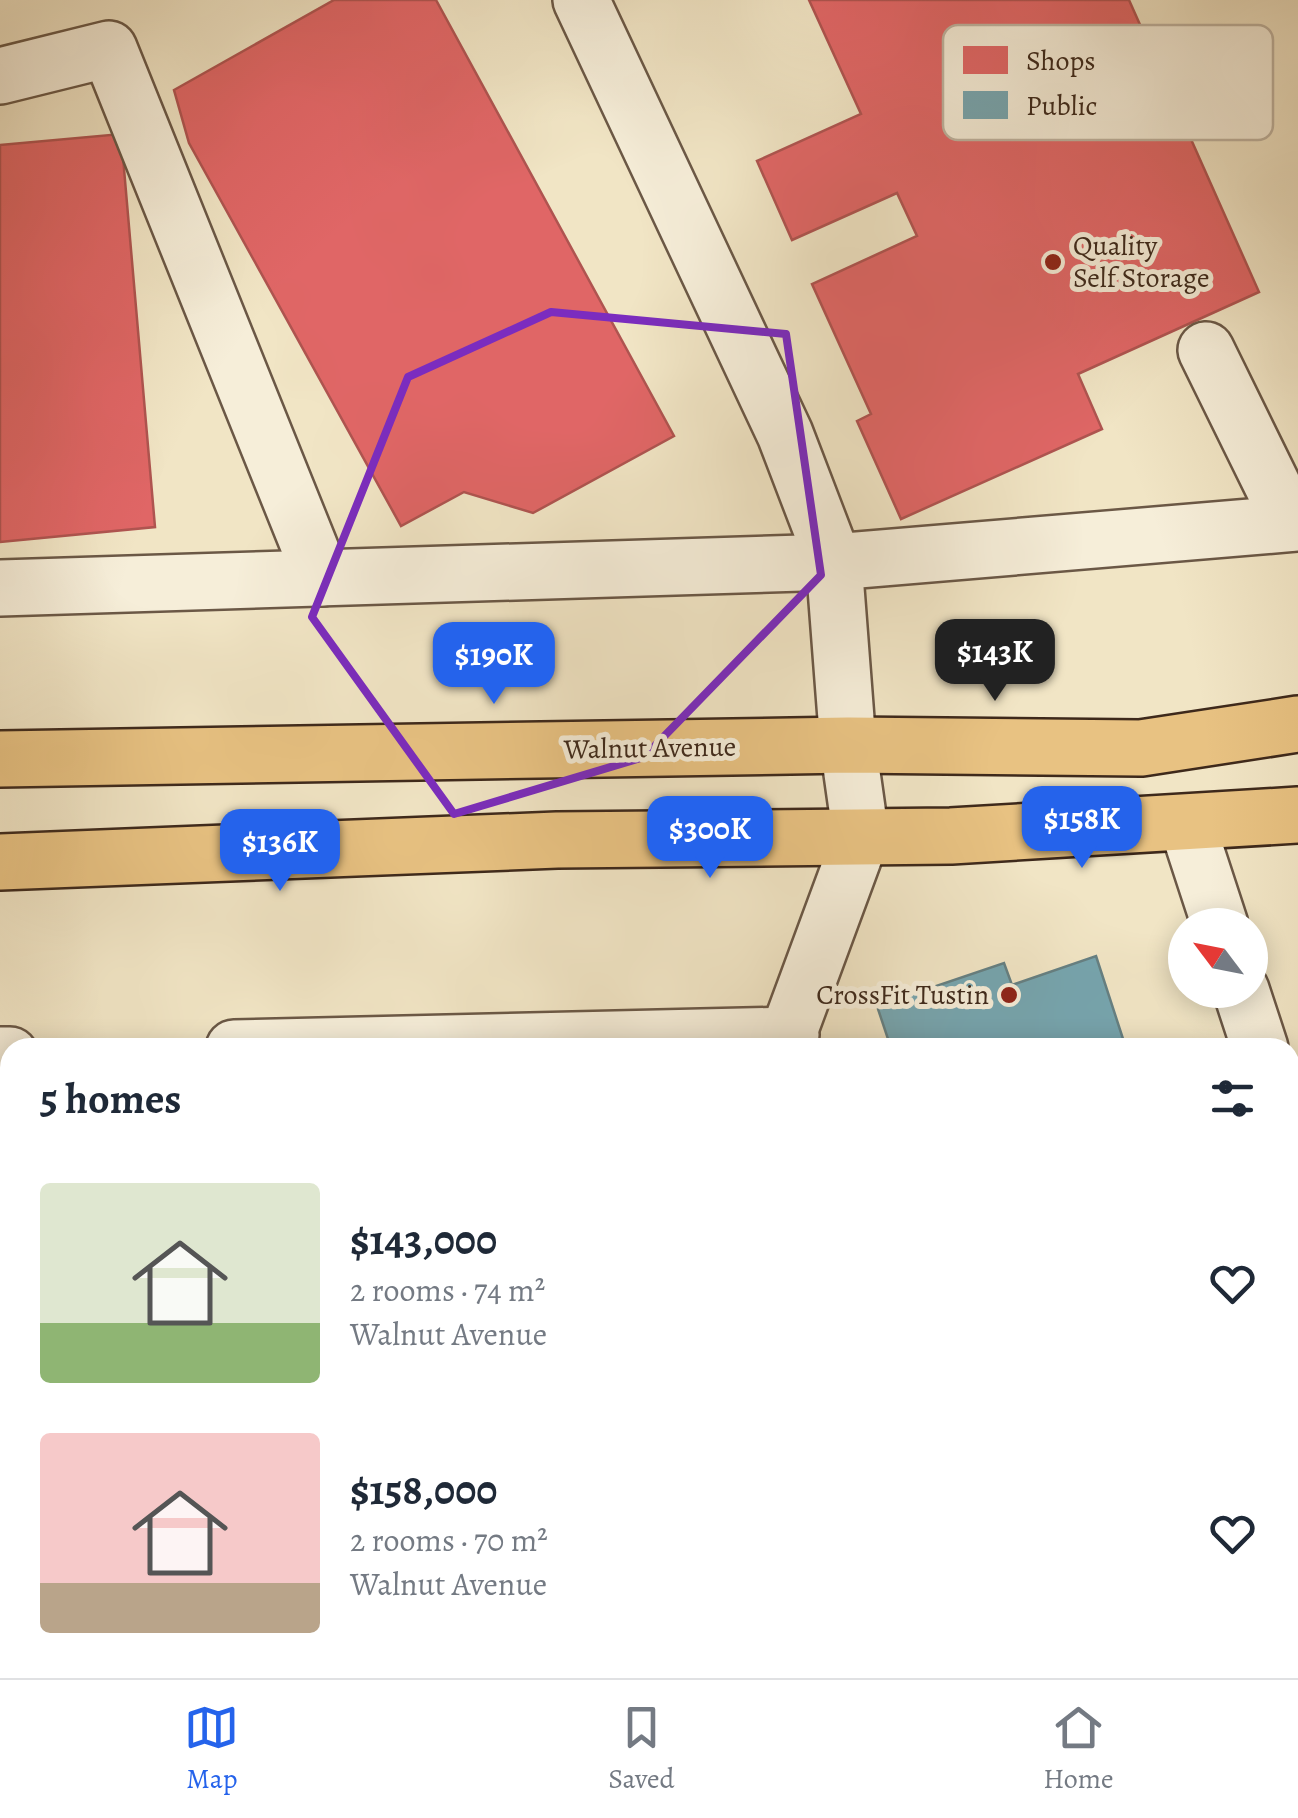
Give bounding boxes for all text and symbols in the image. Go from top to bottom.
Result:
legend [943,25,1273,140]
text: Shops [1026,42,1096,80]
text: Public [1026,87,1097,125]
place label: Quality Self Storage [1073,227,1210,297]
marker: Quality Self Storage [1042,251,1064,273]
pin: $143K [925,619,1065,704]
pin: $190K [424,622,564,707]
text: $143K [957,629,1033,673]
text: $190K [455,632,533,676]
street label: Walnut Avenue [562,727,737,769]
pin: $158K [1012,786,1152,871]
pin: $300K [640,796,780,881]
text: $158K [1044,796,1120,840]
text: $300K [669,806,751,850]
pin: $136K [210,809,350,894]
text: $136K [242,819,318,863]
north arrow [1168,908,1268,1008]
map controls [1168,908,1268,1008]
place label: CrossFit Tustin [816,976,989,1014]
marker: CrossFit Tustin [998,984,1020,1006]
text: 5 homes [40,1070,181,1127]
icon: filters [1205,1071,1260,1126]
text: $143,000 [350,1211,497,1268]
icon: home [120,1223,240,1343]
icon: heart [1205,1256,1260,1311]
text: 2 rooms · 74 m² [350,1268,545,1312]
text: Walnut Avenue [350,1312,547,1356]
text: $158,000 [350,1461,497,1518]
icon: home [120,1473,240,1593]
icon: heart [1205,1506,1260,1561]
text: 2 rooms · 70 m² [350,1518,548,1562]
text: Walnut Avenue [350,1562,547,1606]
tab: Map [184,1700,239,1798]
tab: Saved [608,1700,675,1798]
tab: Home [1043,1700,1114,1798]

